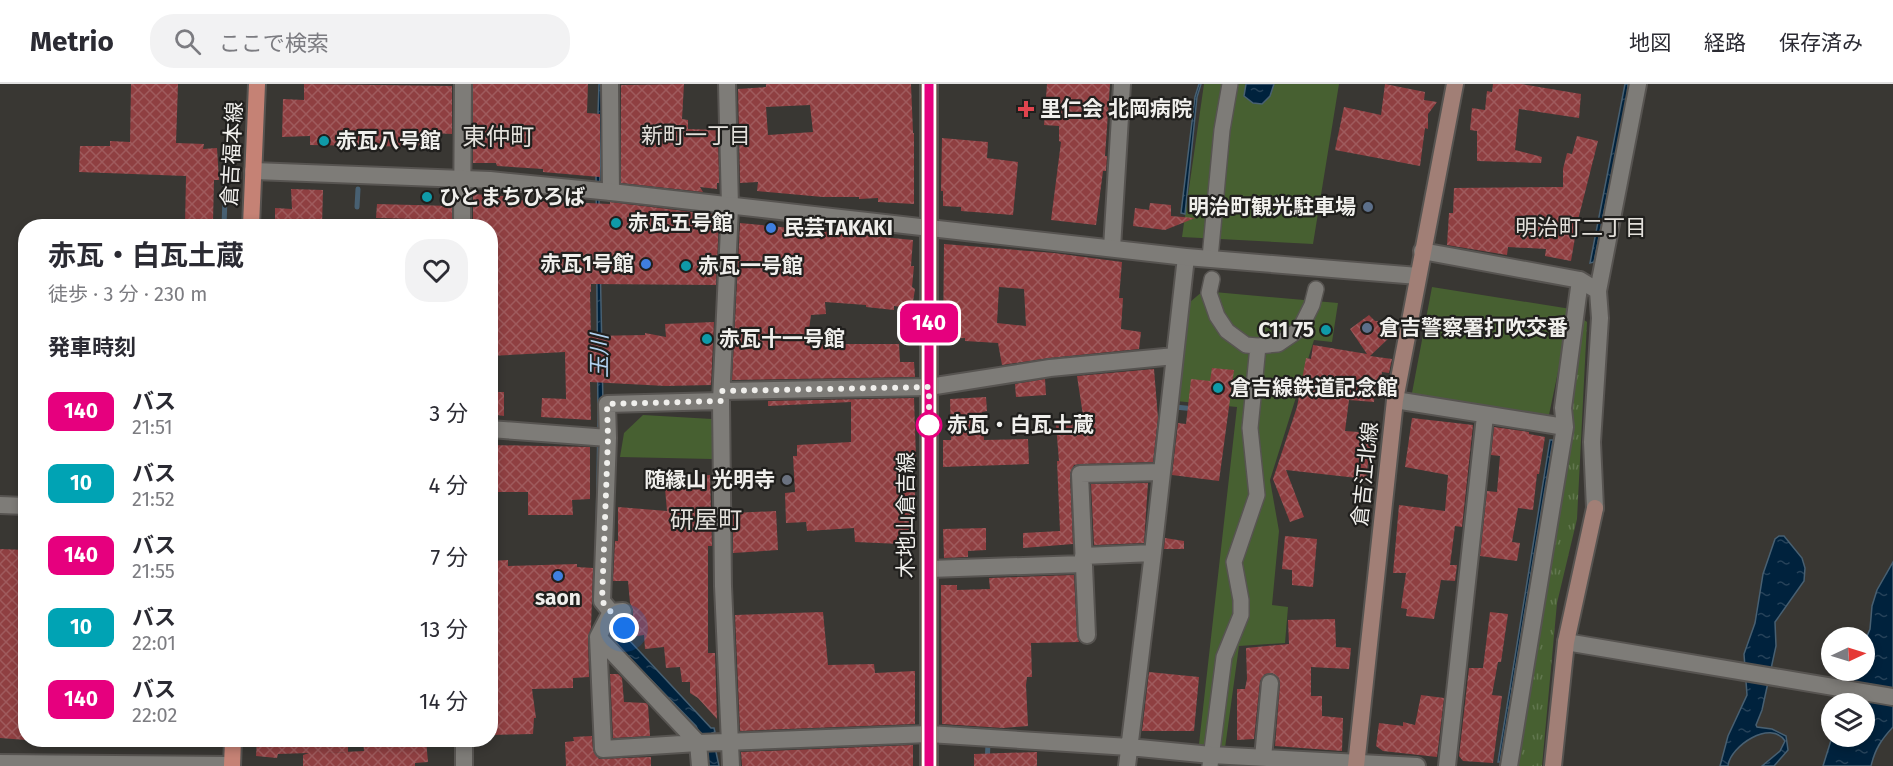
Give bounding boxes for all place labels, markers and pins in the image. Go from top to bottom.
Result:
place label: 里仁会 北岡病院 [1040,96,1192,122]
marker: 里仁会 北岡病院 [1017,100,1035,118]
place label: 赤瓦八号館 [336,128,441,154]
marker: 赤瓦八号館 [317,134,331,148]
place label: ひとまちひろば [439,184,585,210]
marker: ひとまちひろば [420,190,434,204]
place label: 明治町観光駐車場 [1188,194,1356,220]
marker: 明治町観光駐車場 [1361,200,1375,214]
place label: 赤瓦五号館 [628,210,733,236]
place label: 民芸TAKAKI [783,215,893,241]
marker: 赤瓦五号館 [609,216,623,230]
marker: 民芸TAKAKI [764,221,778,235]
place label: 赤瓦1号館 [540,251,634,277]
place label: 赤瓦一号館 [698,253,803,279]
marker: 赤瓦1号館 [639,257,653,271]
marker: 赤瓦一号館 [679,259,693,273]
place label: 倉吉警察署打吹交番 [1379,315,1568,341]
place label: C11 75 [1258,317,1314,343]
marker: 倉吉警察署打吹交番 [1360,321,1374,335]
marker: C11 75 [1319,323,1333,337]
place label: 赤瓦十一号館 [719,326,845,352]
marker: 赤瓦十一号館 [700,332,714,346]
place label: 倉吉線鉄道記念館 [1230,375,1398,401]
marker: 倉吉線鉄道記念館 [1211,381,1225,395]
marker: 赤瓦・白瓦土蔵 [916,412,942,438]
place label: 赤瓦・白瓦土蔵 [947,412,1094,438]
place label: 随縁山 光明寺 [644,467,775,493]
marker: 随縁山 光明寺 [780,473,794,487]
marker: saon [551,569,565,583]
place label: saon [535,585,581,611]

